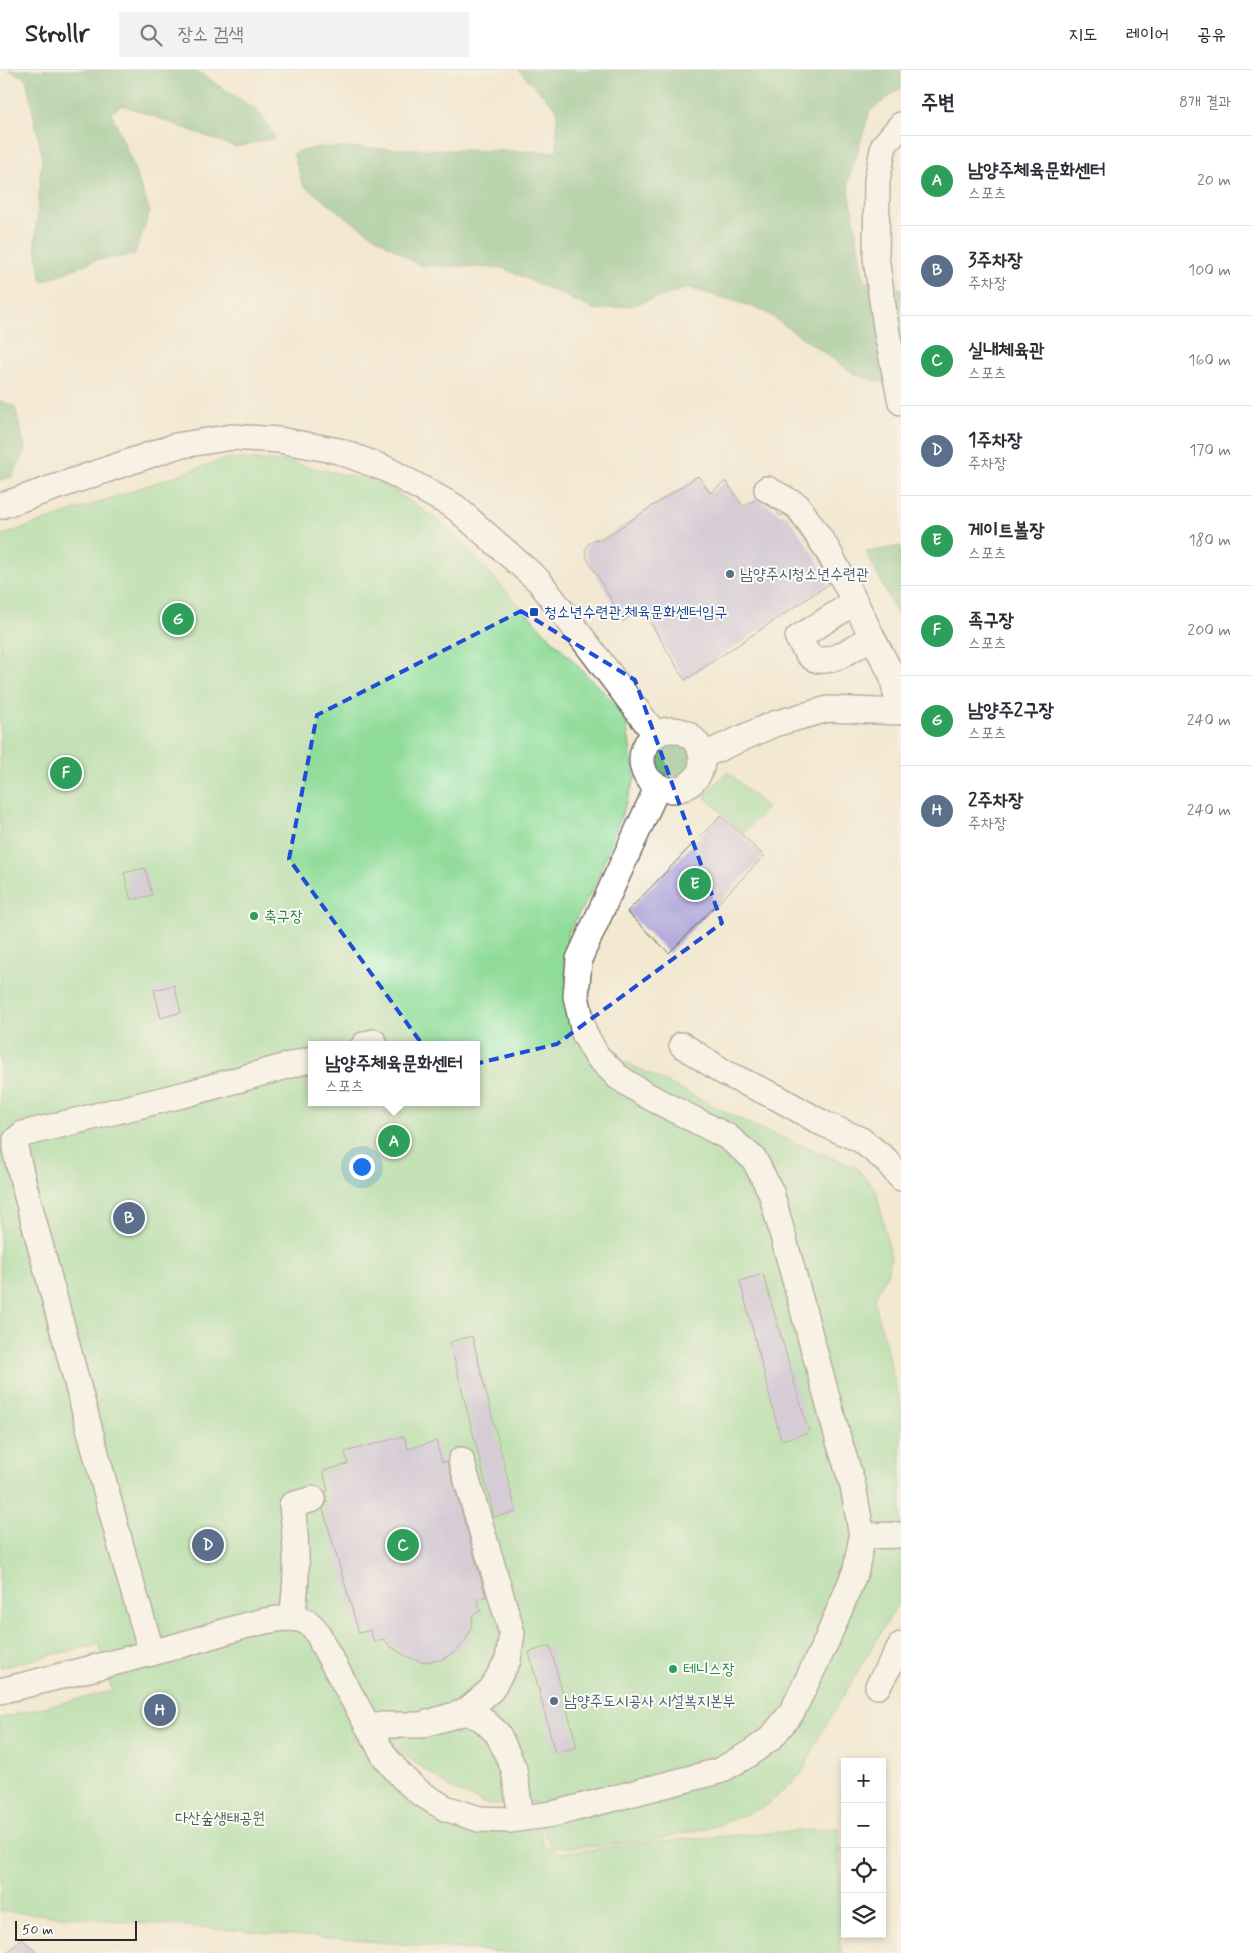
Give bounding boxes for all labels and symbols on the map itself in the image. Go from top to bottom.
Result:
place label: 남양주시청소년수련관 [740,564,869,585]
marker: 남양주시청소년수련관 [724,568,736,580]
pin: G [162,600,194,638]
place label: 청소년수련관.체육문화센터입구 [544,602,728,623]
marker: 청소년수련관.체육문화센터입구 [528,606,540,618]
pin: F [50,754,82,792]
pin: E [679,865,711,903]
place label: 축구장 [264,906,303,927]
marker: 축구장 [248,910,260,922]
pin: A [378,1122,410,1160]
your location [349,1154,375,1180]
pin: B [113,1199,145,1237]
pin: D [192,1526,224,1564]
pin: C [387,1526,419,1564]
place label: 테니스장 [683,1659,735,1680]
marker: 테니스장 [667,1663,679,1675]
pin: H [144,1691,176,1729]
place label: 남양주도시공사 시설복지본부 [564,1691,736,1712]
marker: 남양주도시공사 시설복지본부 [548,1695,560,1707]
park label: 다산숲생태공원 [175,1808,265,1829]
scale bar [15,1918,138,1941]

